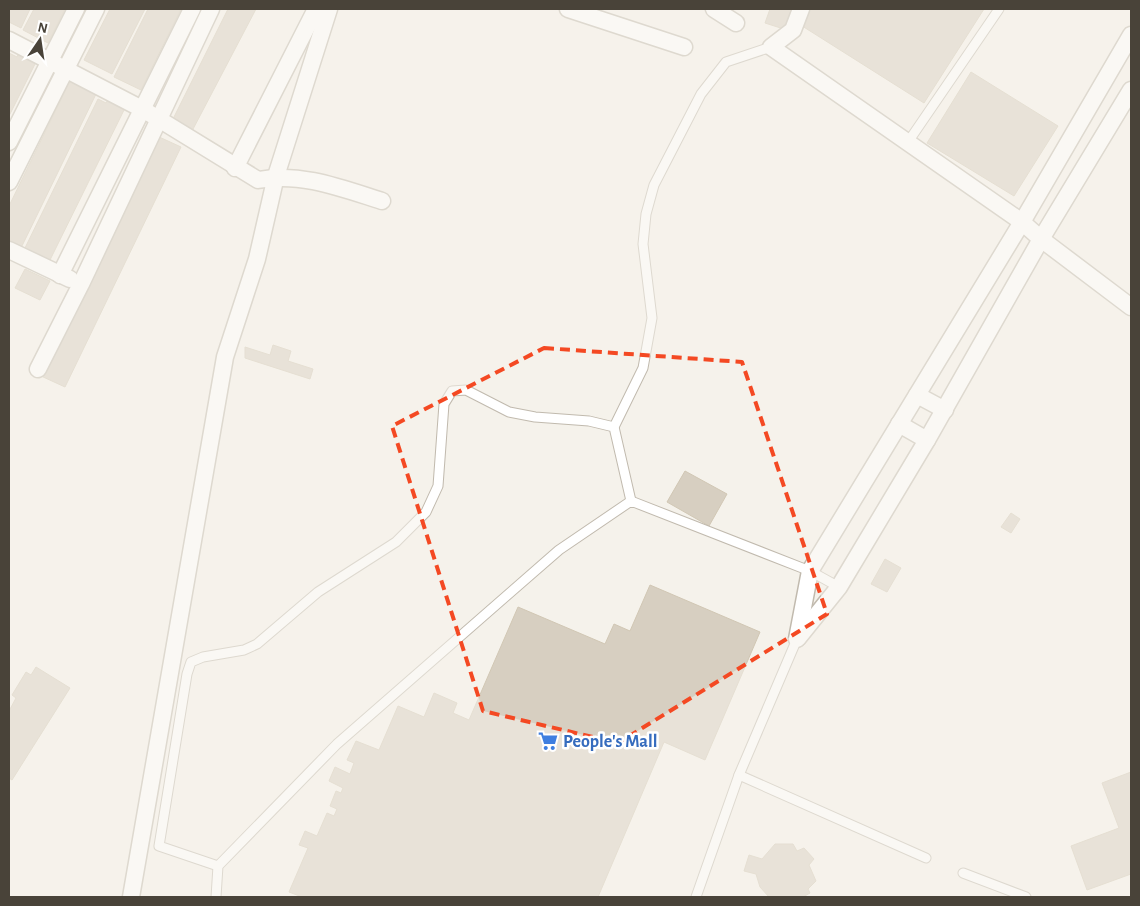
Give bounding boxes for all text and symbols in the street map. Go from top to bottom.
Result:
north arrow [15,15,65,65]
text: N [36,20,49,36]
supermarket icon: People's Mall [537,730,559,752]
place label: People's Mall [563,733,657,751]

